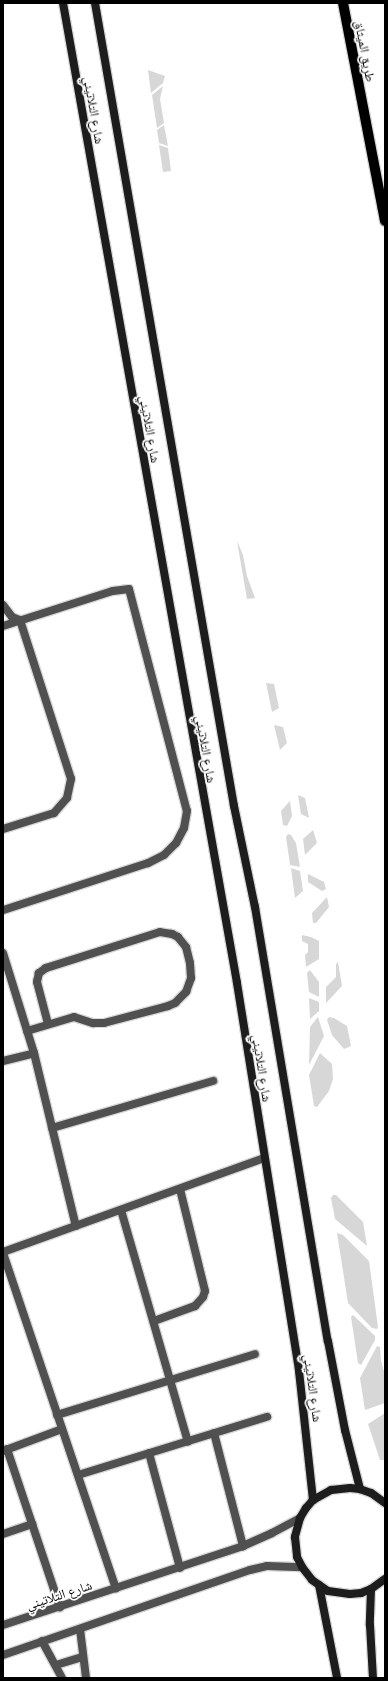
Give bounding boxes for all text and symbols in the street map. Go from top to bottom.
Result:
street label: طريق الميثاق [351,19,379,83]
street label: شارع التلاتيني [80,75,108,145]
street label: شارع التلاتيني [136,394,164,464]
street label: شارع التلاتيني [192,714,220,784]
street label: شارع التلاتيني [249,1033,275,1103]
street label: شارع التلاتيني [301,1353,325,1423]
street label: شارع التلاتيني [24,1577,94,1613]

